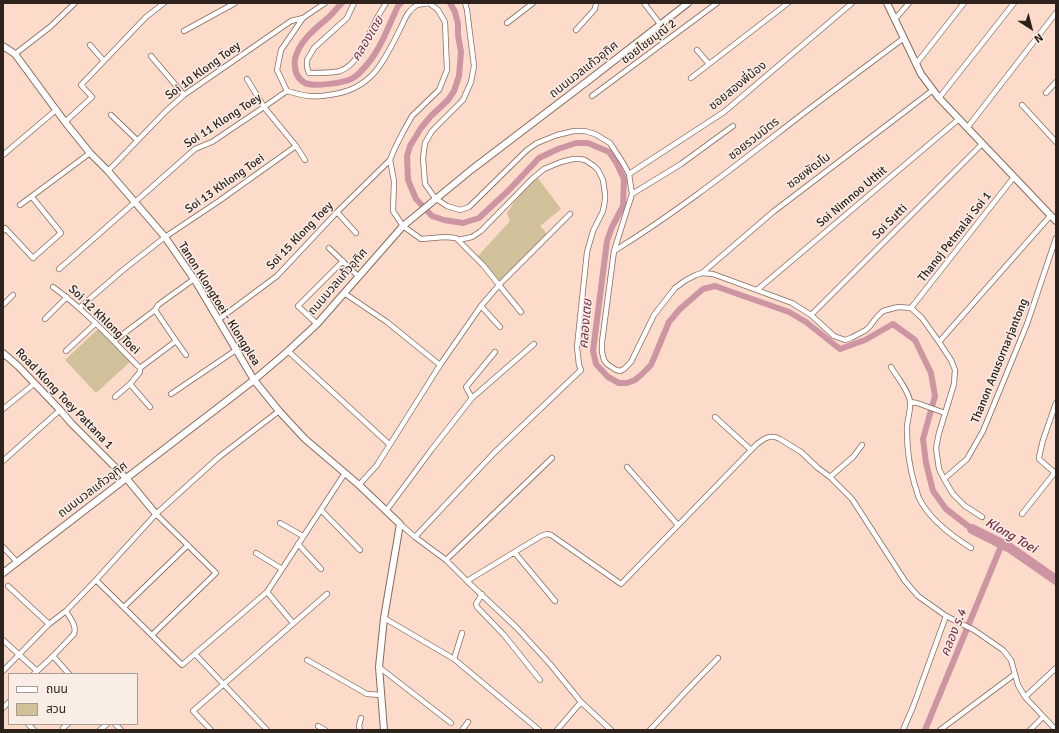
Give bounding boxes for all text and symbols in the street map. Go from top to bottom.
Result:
north arrow [1011,8,1051,48]
water label: คลองเตย [349,14,387,64]
street label: ซอยไชยมุณี 2 [619,17,679,67]
text: N [1031,31,1045,46]
street label: Soi 10 Klong Toey [163,39,243,103]
street label: ถนนนวลแก้วอุทิศ [547,39,621,101]
street label: ซอยสองพี่น้อง [706,58,770,114]
street label: Soi 11 Klong Toey [182,91,264,151]
street label: ซอยรวมมิตร [726,115,782,163]
street label: ซอยพัฒโน [784,150,834,192]
street label: Soi 13 Khlong Toei [183,151,267,217]
street label: Soi Nimnoo Uthit [814,163,890,231]
street label: Thanoj Petmalai Soi 1 [915,189,995,285]
street label: Soi 15 Klong Toey [264,199,336,273]
street label: Soi Sutti [869,201,911,243]
street label: Tanon Klongtoei - Klongplea [175,239,263,369]
street label: ถนนนวลแก้วอุทิศ [305,246,371,318]
street label: Soi 12 Khlong Toei [65,282,143,358]
street label: Thanon Anusornarjantong [968,297,1032,425]
water label: คลองเตย [576,299,596,349]
street label: Road Klong Toey Pattana 1 [12,346,116,452]
street label: ถนนนวลแก้วอุทิศ [55,459,131,521]
water label: Klong Toei [982,515,1040,557]
water label: คลอง ร.4 [937,607,971,659]
legend [8,673,138,725]
text: ถนน [46,682,68,697]
text: สวน [46,702,66,717]

